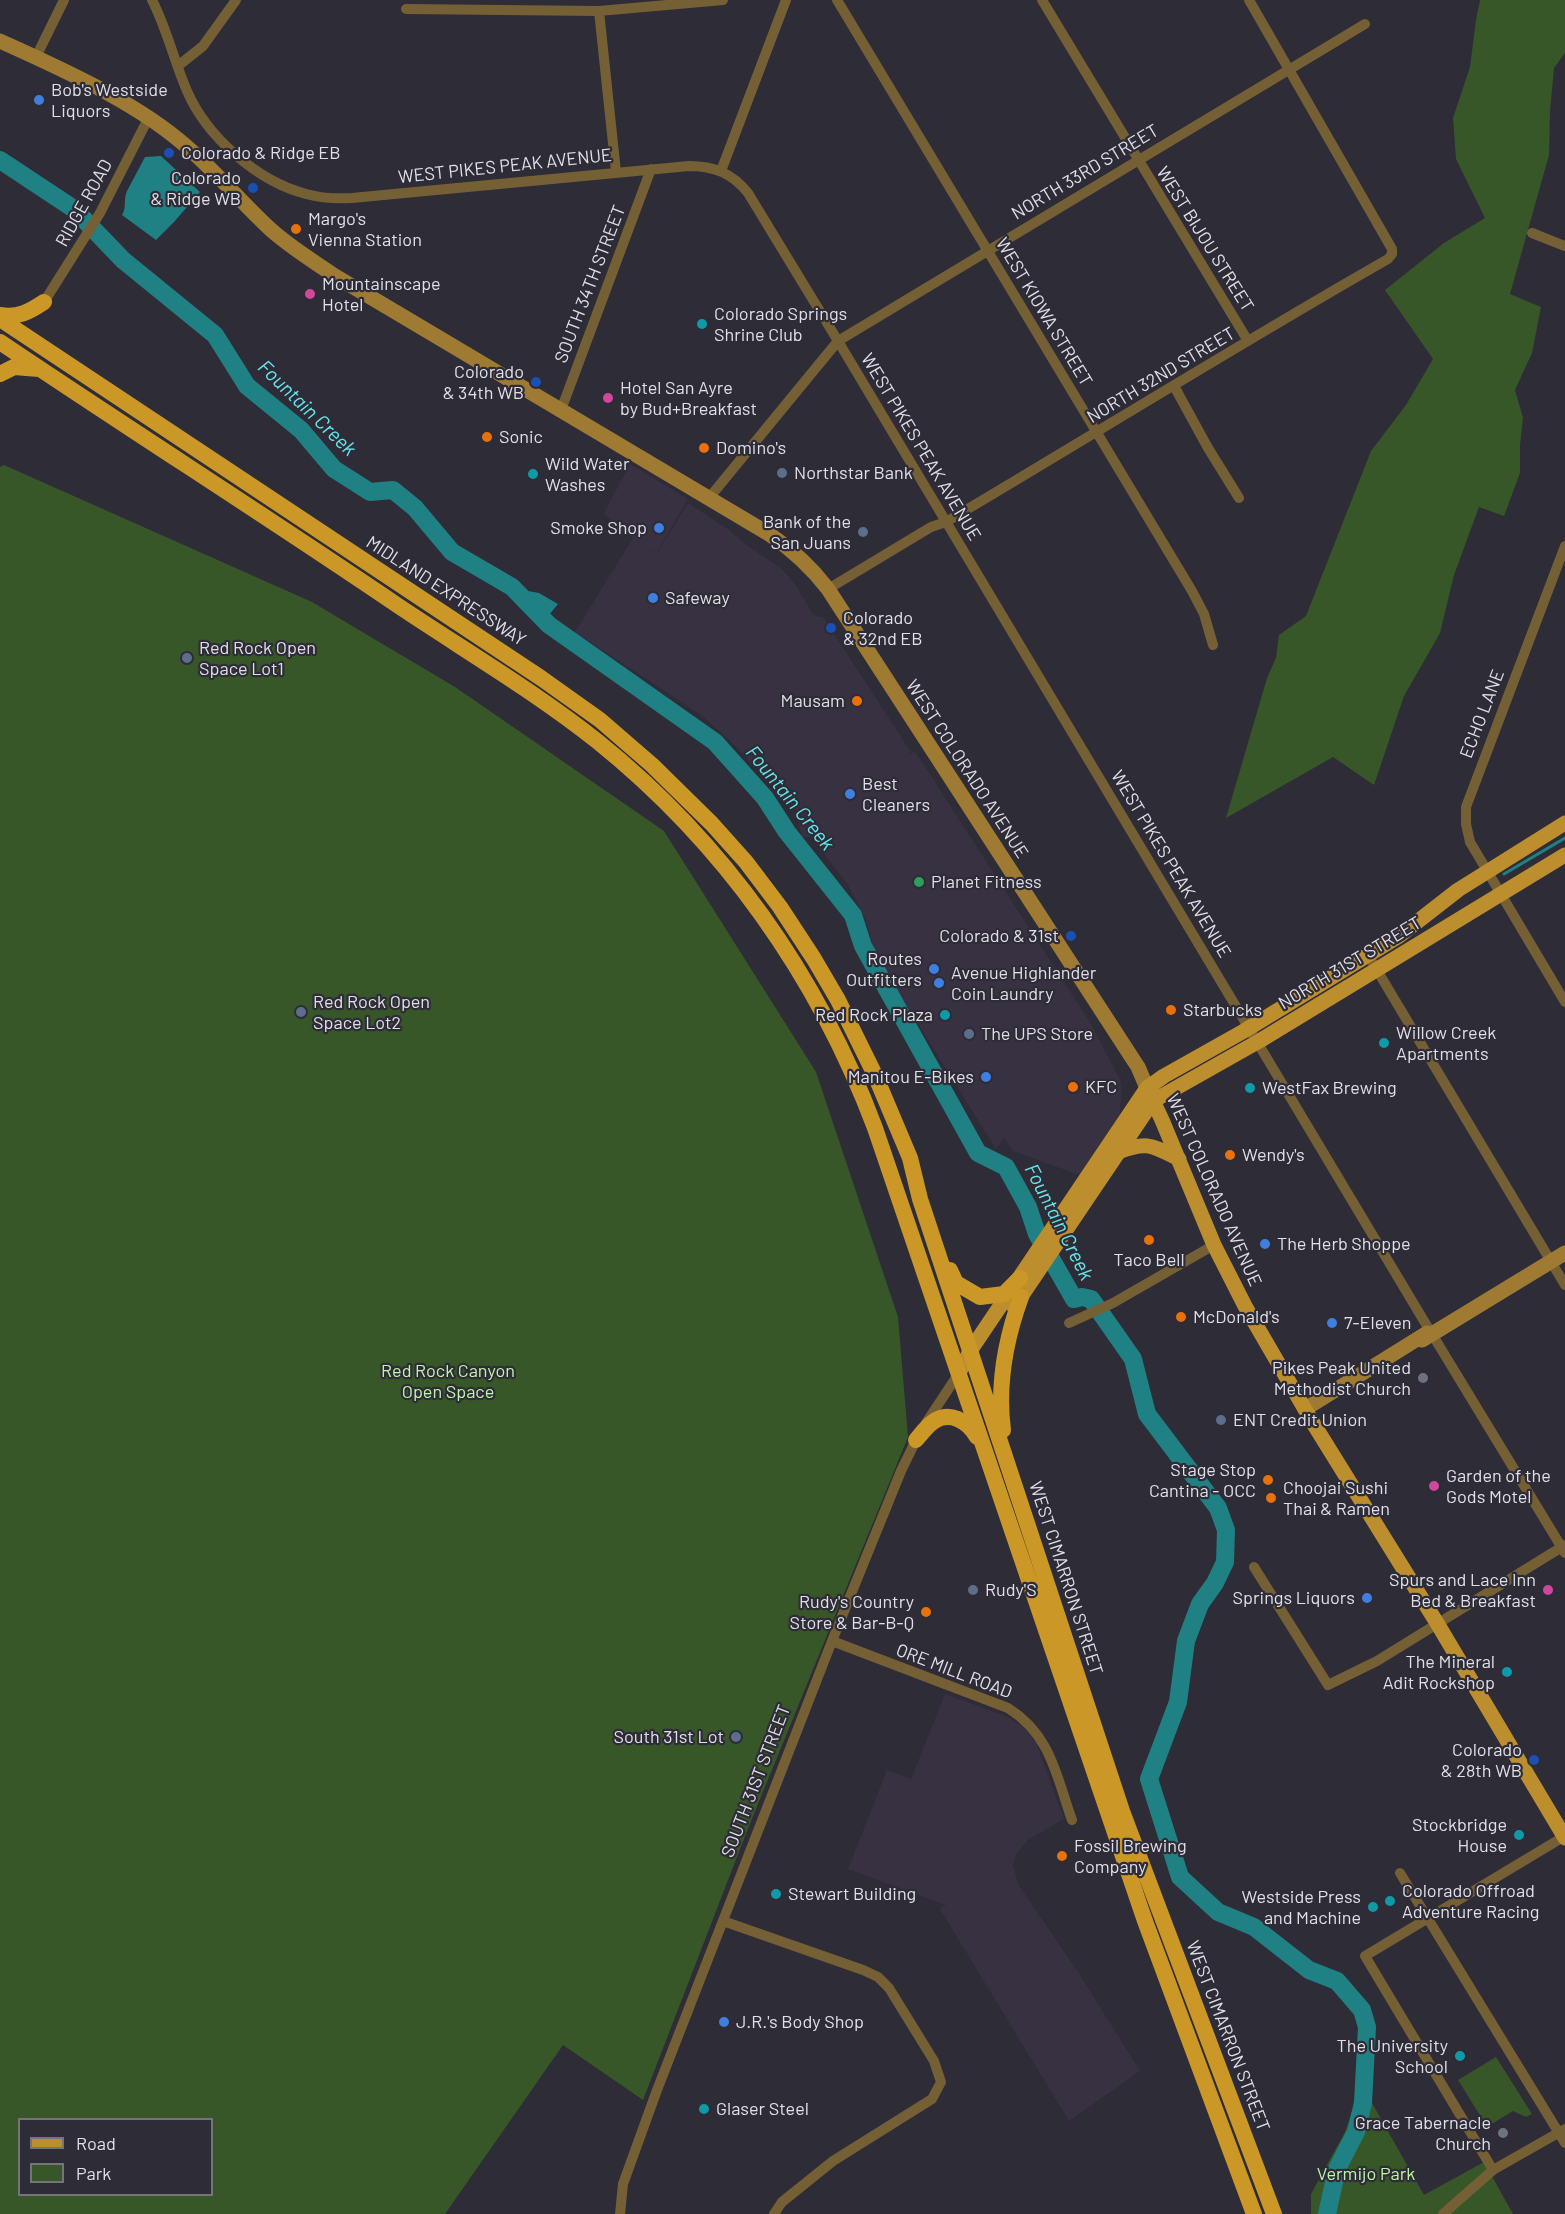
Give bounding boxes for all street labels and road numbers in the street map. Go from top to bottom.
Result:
street label: NORTH 33RD STREET [1008,120,1162,224]
street label: WEST PIKES PEAK AVENUE [397,144,613,188]
street label: RIDGE ROAD [51,156,117,250]
street label: WEST BIJOU STREET [1152,163,1258,315]
street label: SOUTH 34TH STREET [550,202,630,366]
street label: WEST KIOWA STREET [991,234,1097,390]
street label: NORTH 32ND STREET [1083,322,1239,428]
street label: WEST PIKES PEAK AVENUE [856,349,986,545]
street label: MIDLAND EXPRESSWAY [362,531,530,651]
street label: ECHO LANE [1455,667,1509,761]
street label: WEST COLORADO AVENUE [901,676,1033,862]
street label: WEST PIKES PEAK AVENUE [1106,766,1236,962]
street label: NORTH 31ST STREET [1275,912,1425,1014]
street label: WEST COLORADO AVENUE [1162,1090,1266,1290]
street label: WEST CIMARRON STREET [1024,1479,1108,1677]
street label: ORE MILL ROAD [893,1639,1015,1703]
street label: SOUTH 31ST STREET [717,1702,795,1860]
street label: WEST CIMARRON STREET [1182,1938,1274,2134]

